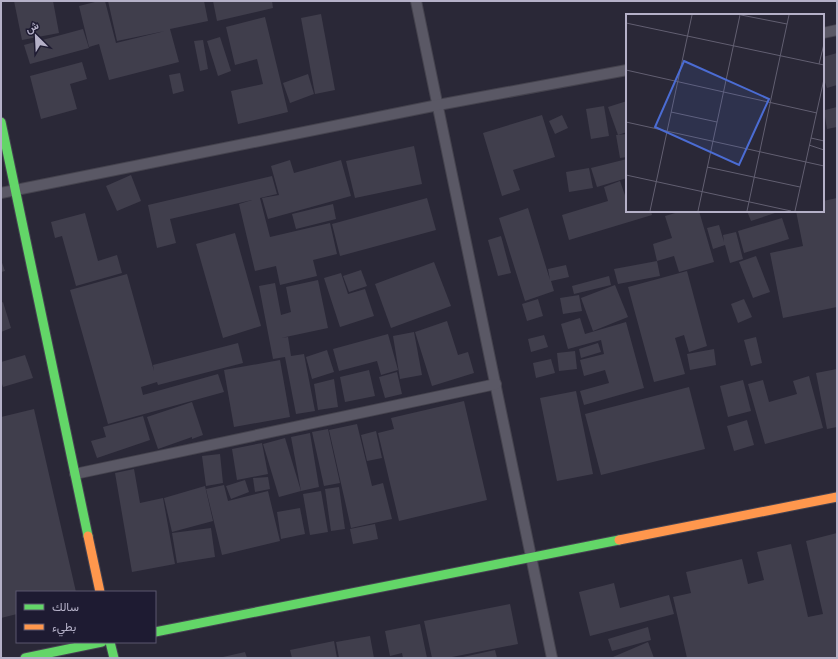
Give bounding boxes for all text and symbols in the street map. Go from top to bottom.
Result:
inset map [626,14,824,212]
north arrow [16,16,56,56]
text: ش [23,17,41,36]
legend [16,591,156,643]
text: سالك [52,598,79,615]
text: بطيء [52,618,76,637]

